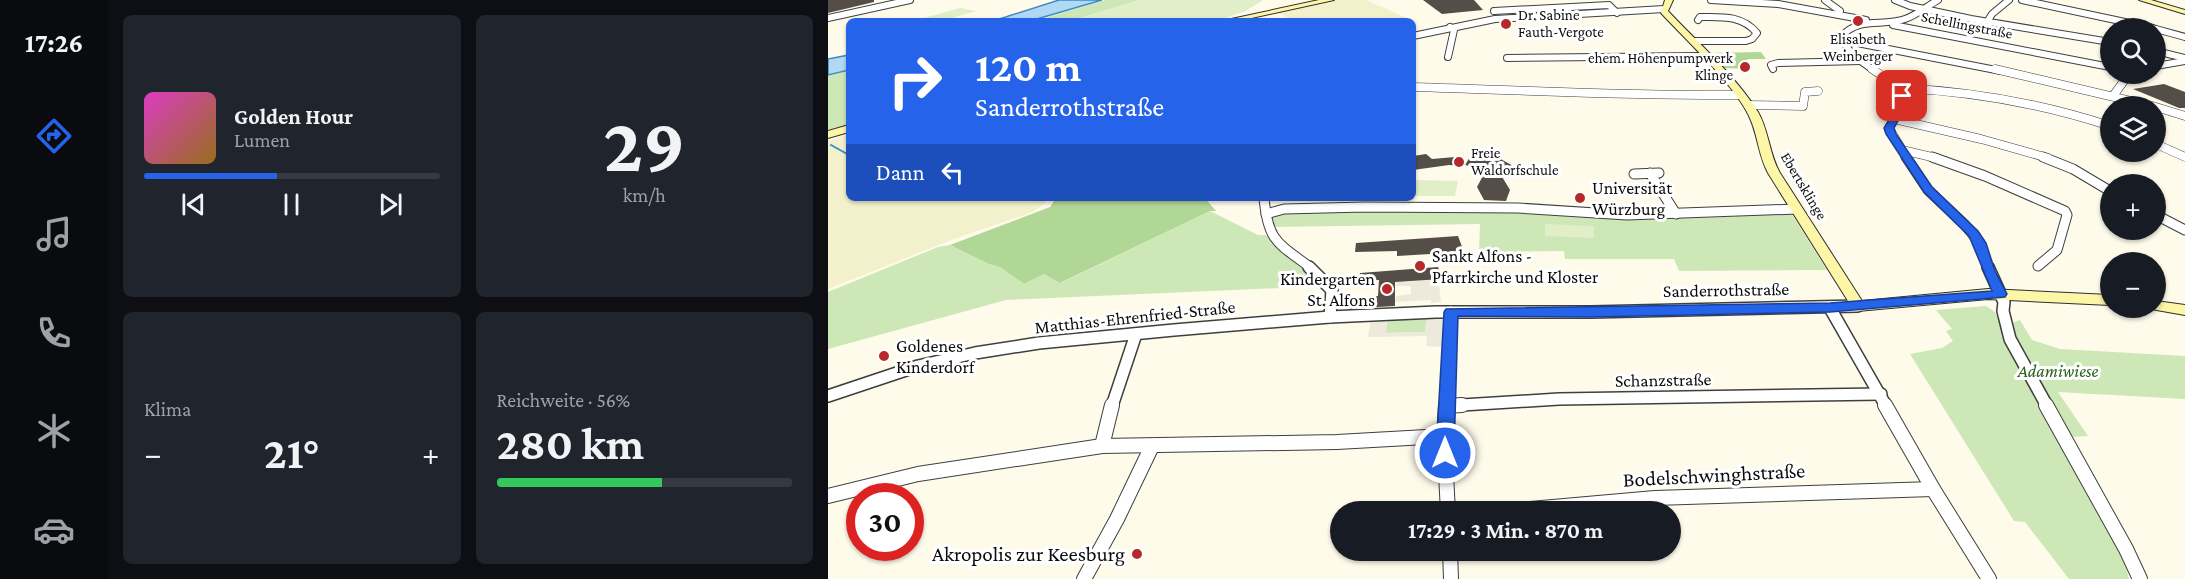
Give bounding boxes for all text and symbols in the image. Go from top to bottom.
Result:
place label: Dr. Sabine Fauth-Vergote [1518,7,1604,41]
street label: Schellingstraße [1920,8,2014,43]
marker: Elisabeth Weinberger [1851,14,1865,28]
marker: Dr. Sabine Fauth-Vergote [1499,17,1513,31]
map controls [2100,18,2166,318]
button: search [2100,18,2166,84]
text: 17:26 [25,28,83,58]
place label: Elisabeth Weinberger [1823,31,1894,65]
icon: right [876,42,954,120]
text: 120 m [975,43,1081,90]
place label: ehem. Höhenpumpwerk Klinge [1588,50,1734,84]
marker: ehem. Höhenpumpwerk Klinge [1738,60,1752,74]
pin [1876,70,1927,121]
icon: arrive [1885,79,1918,112]
text: Sanderrothstraße [975,92,1164,122]
button: layers [2100,96,2166,162]
text: 29 [603,101,685,188]
text: Golden Hour [234,104,353,129]
icon: directions [33,115,75,157]
text: Lumen [234,129,290,151]
place label: Freie Waldorfschule [1471,145,1559,178]
street label: Ebertsklinge [1777,150,1830,223]
marker: Freie Waldorfschule [1452,155,1466,169]
icon: left [936,156,969,189]
text: Dann [876,160,924,185]
button: + [2100,174,2166,240]
place label: Universität Würzburg [1592,178,1673,219]
text: km/h [623,184,666,206]
icon: previous [177,188,210,221]
icon: pause [275,188,308,221]
icon: next [374,188,407,221]
marker: Universität Würzburg [1573,191,1587,205]
icon: music [33,213,75,255]
place label: Sankt Alfons - Pfarrkirche und Kloster [1432,246,1599,287]
button: − [2100,252,2166,318]
marker: Sankt Alfons - Pfarrkirche und Kloster [1413,259,1427,273]
place label: Kindergarten St. Alfons [1280,269,1375,310]
street label: Sanderrothstraße [1663,279,1789,301]
marker: Kindergarten St. Alfons [1380,282,1394,296]
street label: Matthias-Ehrenfried-Straße [1034,297,1236,337]
icon: phone [33,312,75,354]
place label: Goldenes Kinderdorf [896,336,976,377]
marker: Goldenes Kinderdorf [877,349,891,363]
park label: Adamiwiese [2017,361,2099,381]
street label: Schanzstraße [1615,369,1711,391]
text: Reichweite · 56% [497,389,630,411]
text: Klima [144,398,191,420]
icon: climate [33,410,75,452]
text: 280 km [497,419,644,469]
position arrow [1413,421,1477,485]
text: 21° [264,428,320,478]
text: − [144,435,161,472]
text: + [422,435,440,472]
street label: Bodelschwinghstraße [1622,458,1806,492]
speed limit sign: 30 [846,483,924,561]
icon: car [33,509,75,551]
text: 17:29 · 3 Min. · 870 m [1408,518,1603,543]
place label: Akropolis zur Keesburg [932,542,1125,566]
marker: Akropolis zur Keesburg [1130,547,1144,561]

